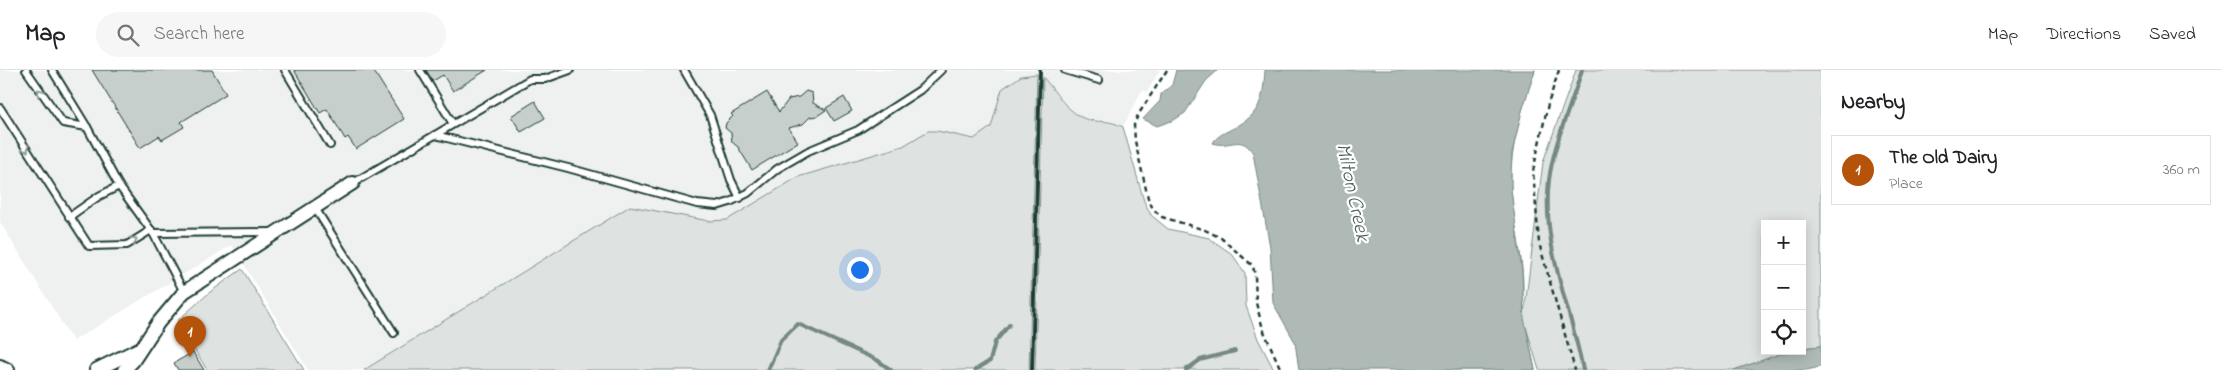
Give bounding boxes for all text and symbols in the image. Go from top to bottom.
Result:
search box [96,12,446,57]
text: Map [25,17,66,52]
icon: search [114,21,142,49]
text: Search here [154,21,245,48]
text: Map [1988,22,2018,48]
text: Directions [2046,22,2121,48]
text: Saved [2149,22,2196,48]
text: Nearby [1841,88,1905,118]
one-way arrow [38,89,46,98]
water label: Milton Creek [1327,141,1377,245]
one-way arrow [19,144,29,153]
text: The Old Dairy [1889,145,1997,172]
text: 1 [1855,158,1861,182]
text: 360 m [2163,158,2200,182]
text: Place [1889,172,1923,196]
map controls [1761,220,1806,355]
button: + [1761,220,1806,265]
one-way arrow [129,237,138,247]
your location [847,257,873,283]
button: − [1761,265,1806,310]
button: locate [1761,310,1806,355]
pin: 1 [174,316,206,357]

